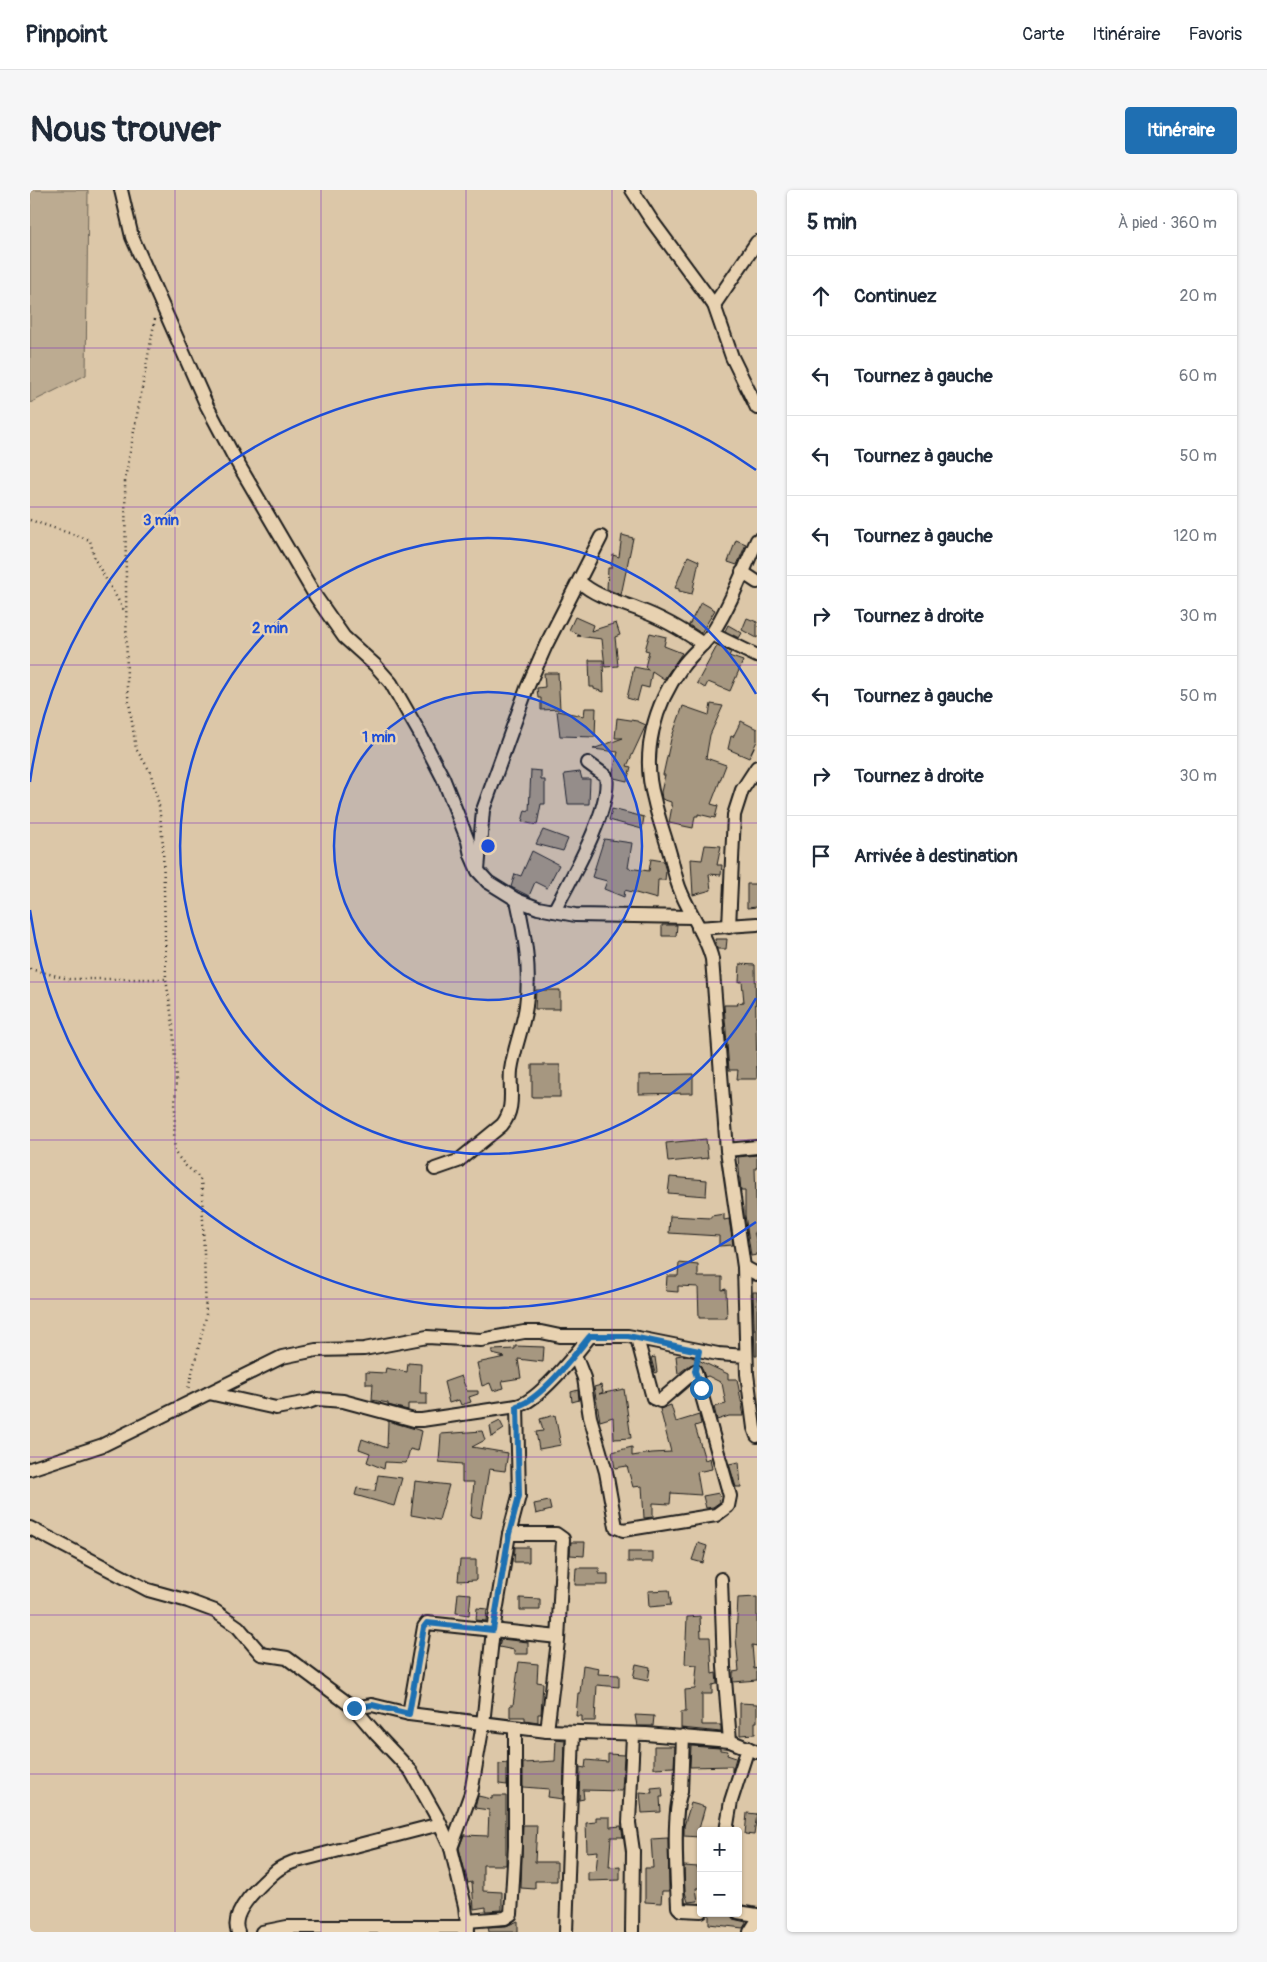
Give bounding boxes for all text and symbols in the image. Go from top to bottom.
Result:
text: Pinpoint [25,20,107,49]
text: Carte [1022,23,1064,46]
text: Itinéraire [1092,23,1160,46]
text: Favoris [1188,23,1242,46]
button: Itinéraire [1125,107,1237,154]
text: Nous trouver [30,108,221,152]
text: 5 min [807,209,857,236]
text: À pied · 360 m [1118,213,1217,233]
icon: ahead [807,282,835,310]
text: Continuez [854,284,937,308]
text: 20 m [1179,286,1217,306]
icon: left [807,362,835,390]
text: Tournez à gauche [854,364,993,388]
text: 60 m [1179,366,1217,386]
icon: left [807,442,835,470]
text: Tournez à gauche [854,444,993,468]
text: 50 m [1180,446,1217,466]
text: 3 min [143,511,179,530]
icon: left [807,522,835,550]
text: Tournez à gauche [854,524,993,548]
text: 120 m [1173,526,1217,546]
icon: right [807,602,835,630]
text: Tournez à droite [854,604,984,628]
text: 30 m [1179,606,1217,626]
text: 2 min [252,619,288,638]
icon: left [807,682,835,710]
text: Tournez à gauche [854,684,993,708]
text: 50 m [1180,686,1217,706]
text: 1 min [362,728,396,747]
icon: right [807,762,835,790]
text: Tournez à droite [854,764,984,788]
text: 30 m [1179,766,1217,786]
centre of rings [479,837,497,855]
icon: arrive [807,842,835,870]
text: Arrivée à destination [854,844,1018,868]
route start [690,1377,713,1400]
route end [343,1697,366,1720]
map controls [697,1827,742,1917]
button: + [697,1827,742,1872]
button: − [697,1872,742,1917]

